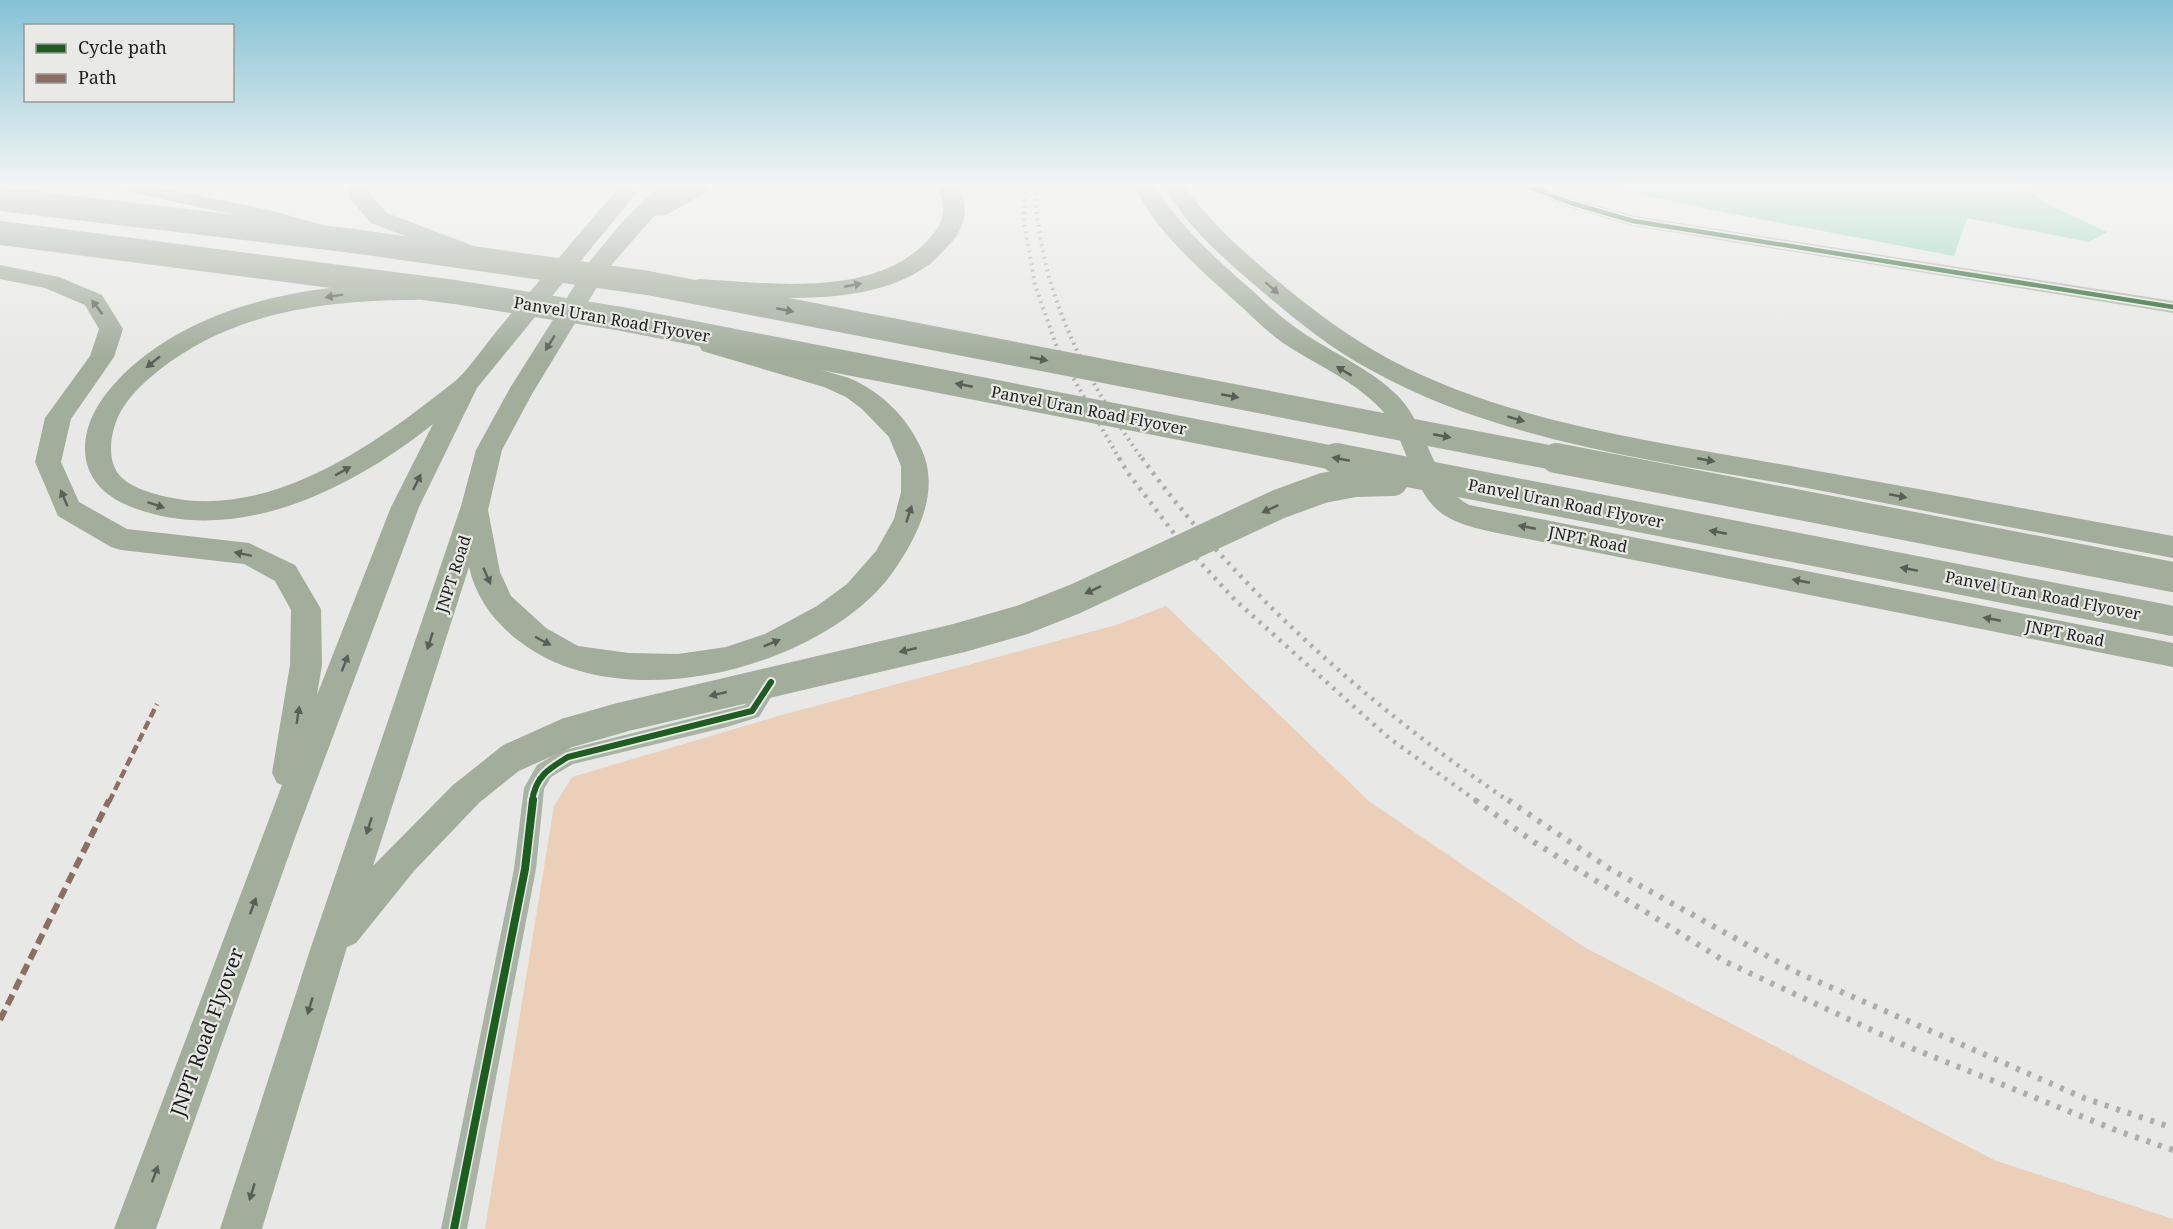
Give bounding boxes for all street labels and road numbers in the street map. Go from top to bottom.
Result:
street label: Panvel Uran Road Flyover [512,291,712,347]
street label: Panvel Uran Road Flyover [989,380,1189,440]
street label: Panvel Uran Road Flyover [1466,473,1666,533]
street label: JNPT Road [1546,520,1630,557]
street label: JNPT Road [430,532,476,616]
street label: Panvel Uran Road Flyover [1943,565,2143,625]
street label: JNPT Road [2023,614,2107,651]
street label: JNPT Road Flyover [163,943,250,1121]

